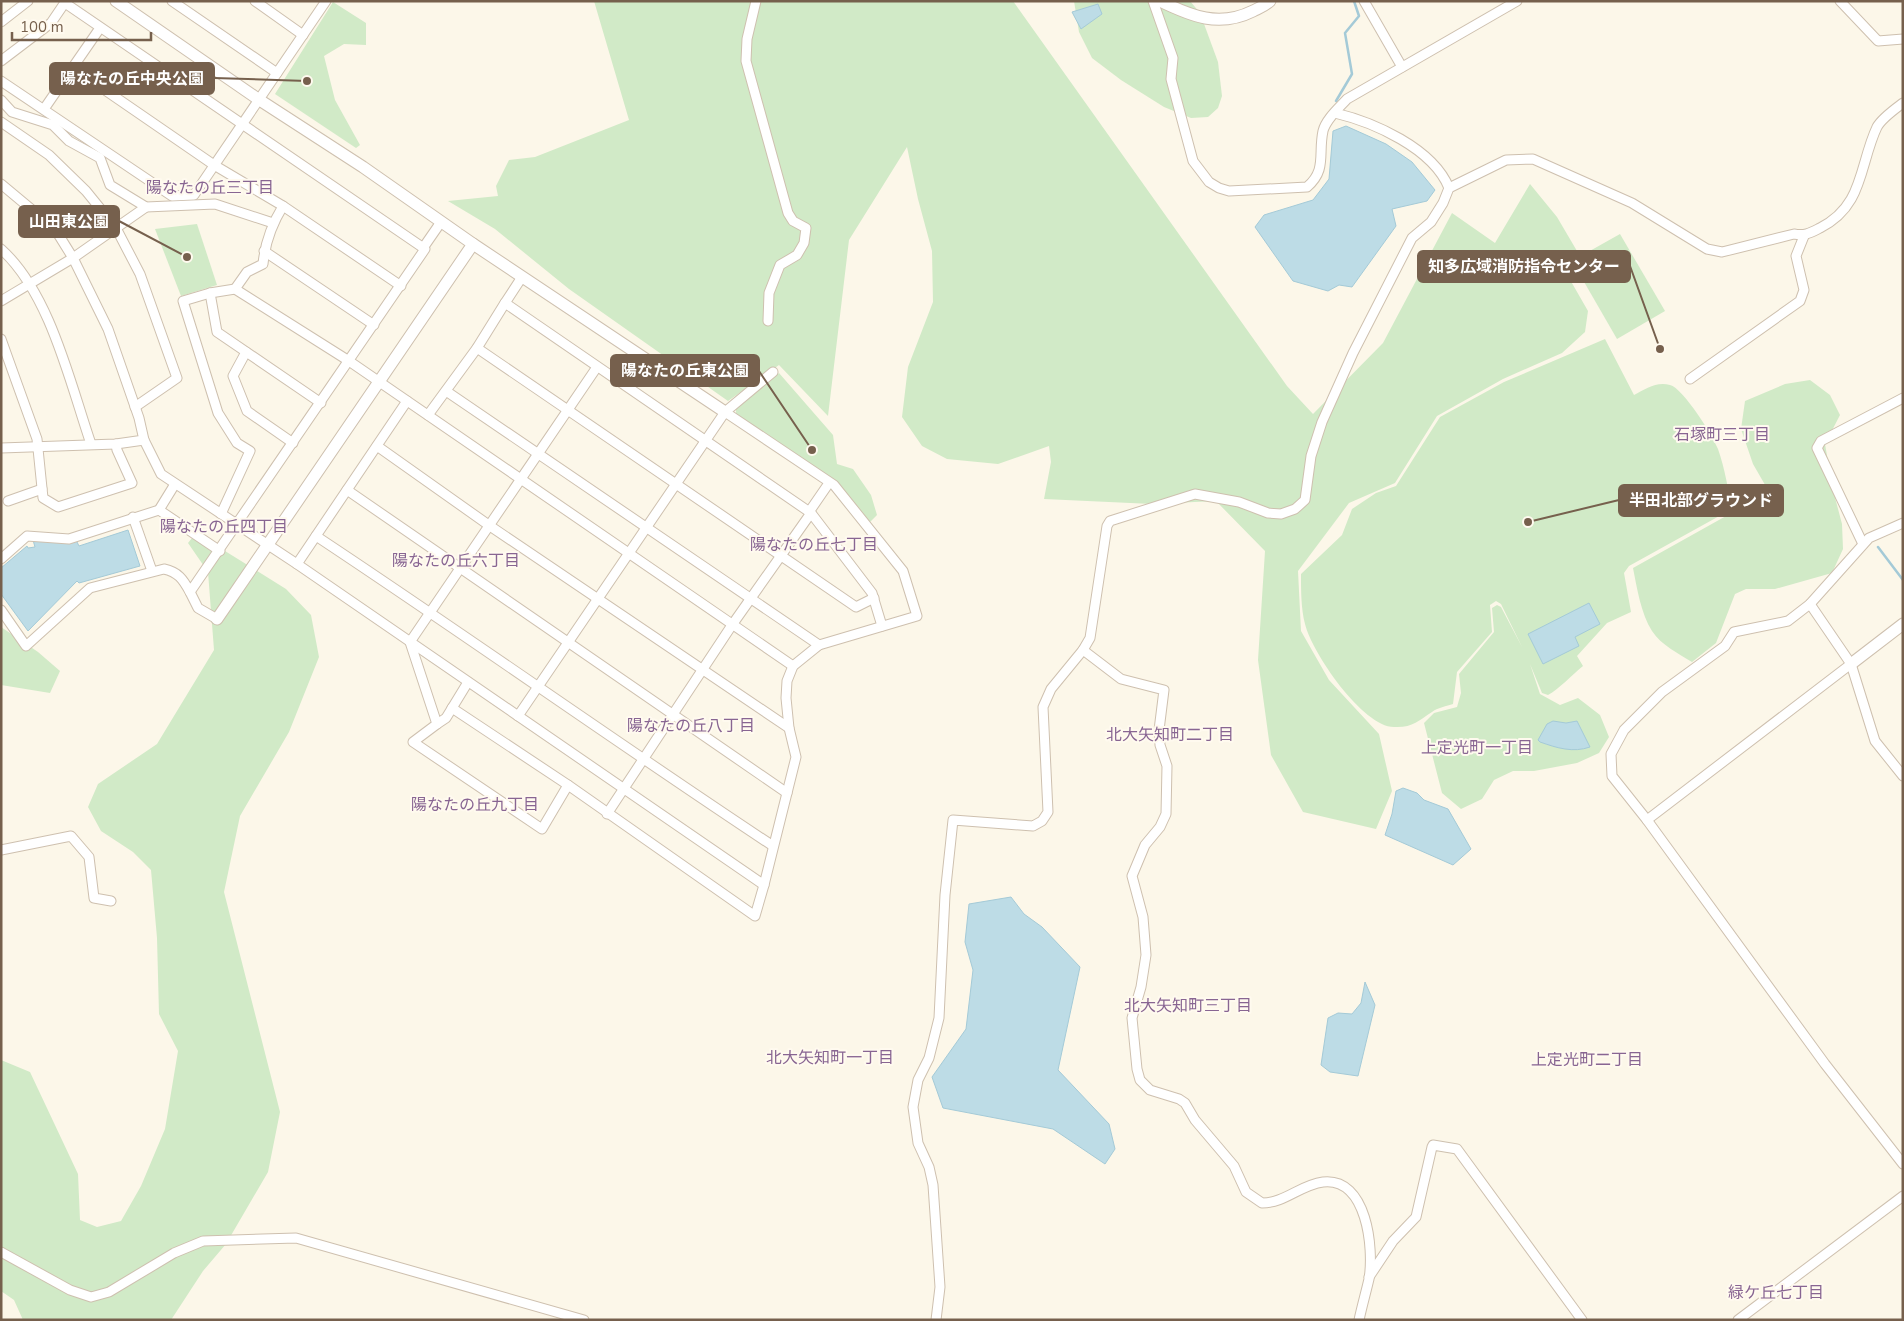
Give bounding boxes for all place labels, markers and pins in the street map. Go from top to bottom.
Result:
callout: 陽なたの丘中央公園 [50,63,214,94]
callout: 山田東公園 [19,206,119,237]
callout: 知多広域消防指令センター [1418,251,1630,282]
callout: 陽なたの丘東公園 [611,355,759,386]
callout: 半田北部グラウンド [1619,485,1783,516]

